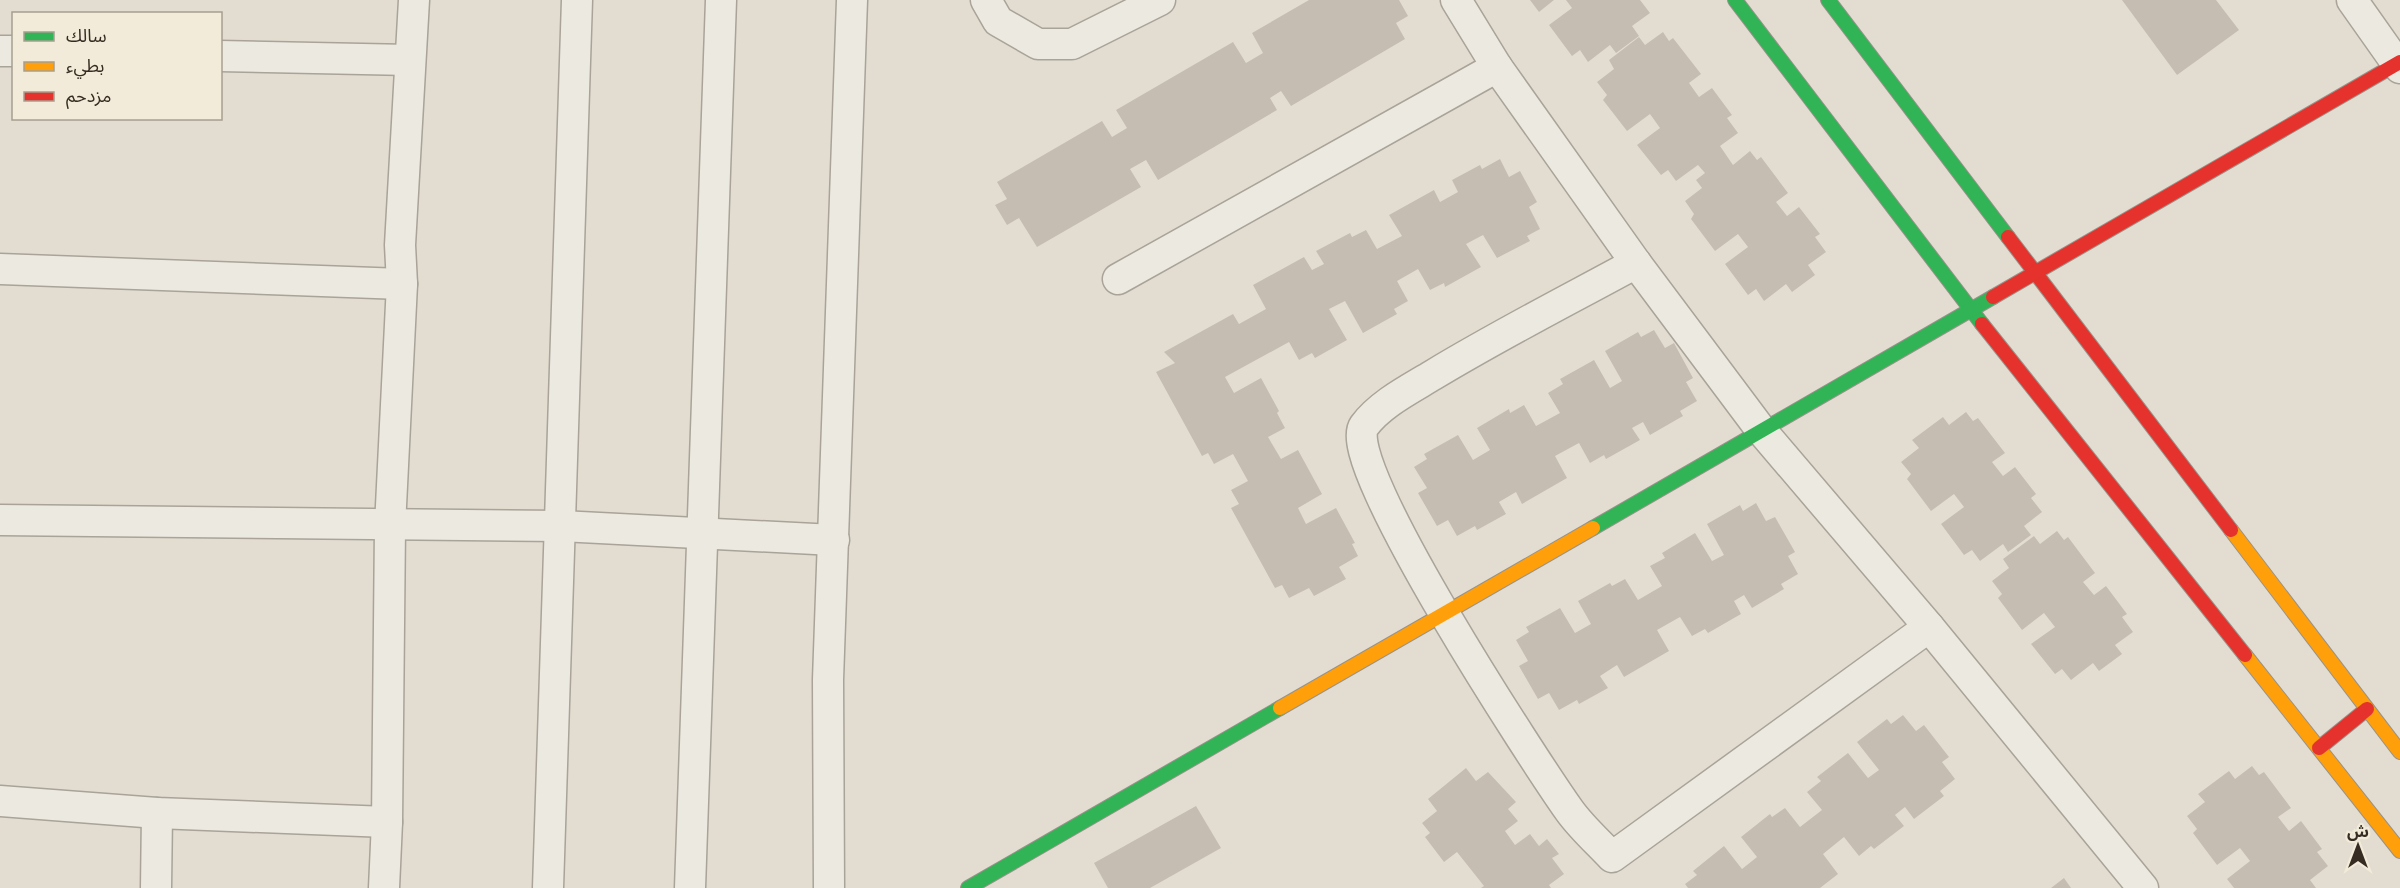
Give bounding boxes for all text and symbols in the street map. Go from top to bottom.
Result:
legend [12,12,222,120]
text: سالك [66,25,107,47]
text: بطيء [66,55,104,79]
text: مزدحم [66,85,111,109]
north arrow [2328,816,2388,876]
text: ش [2347,822,2369,841]

